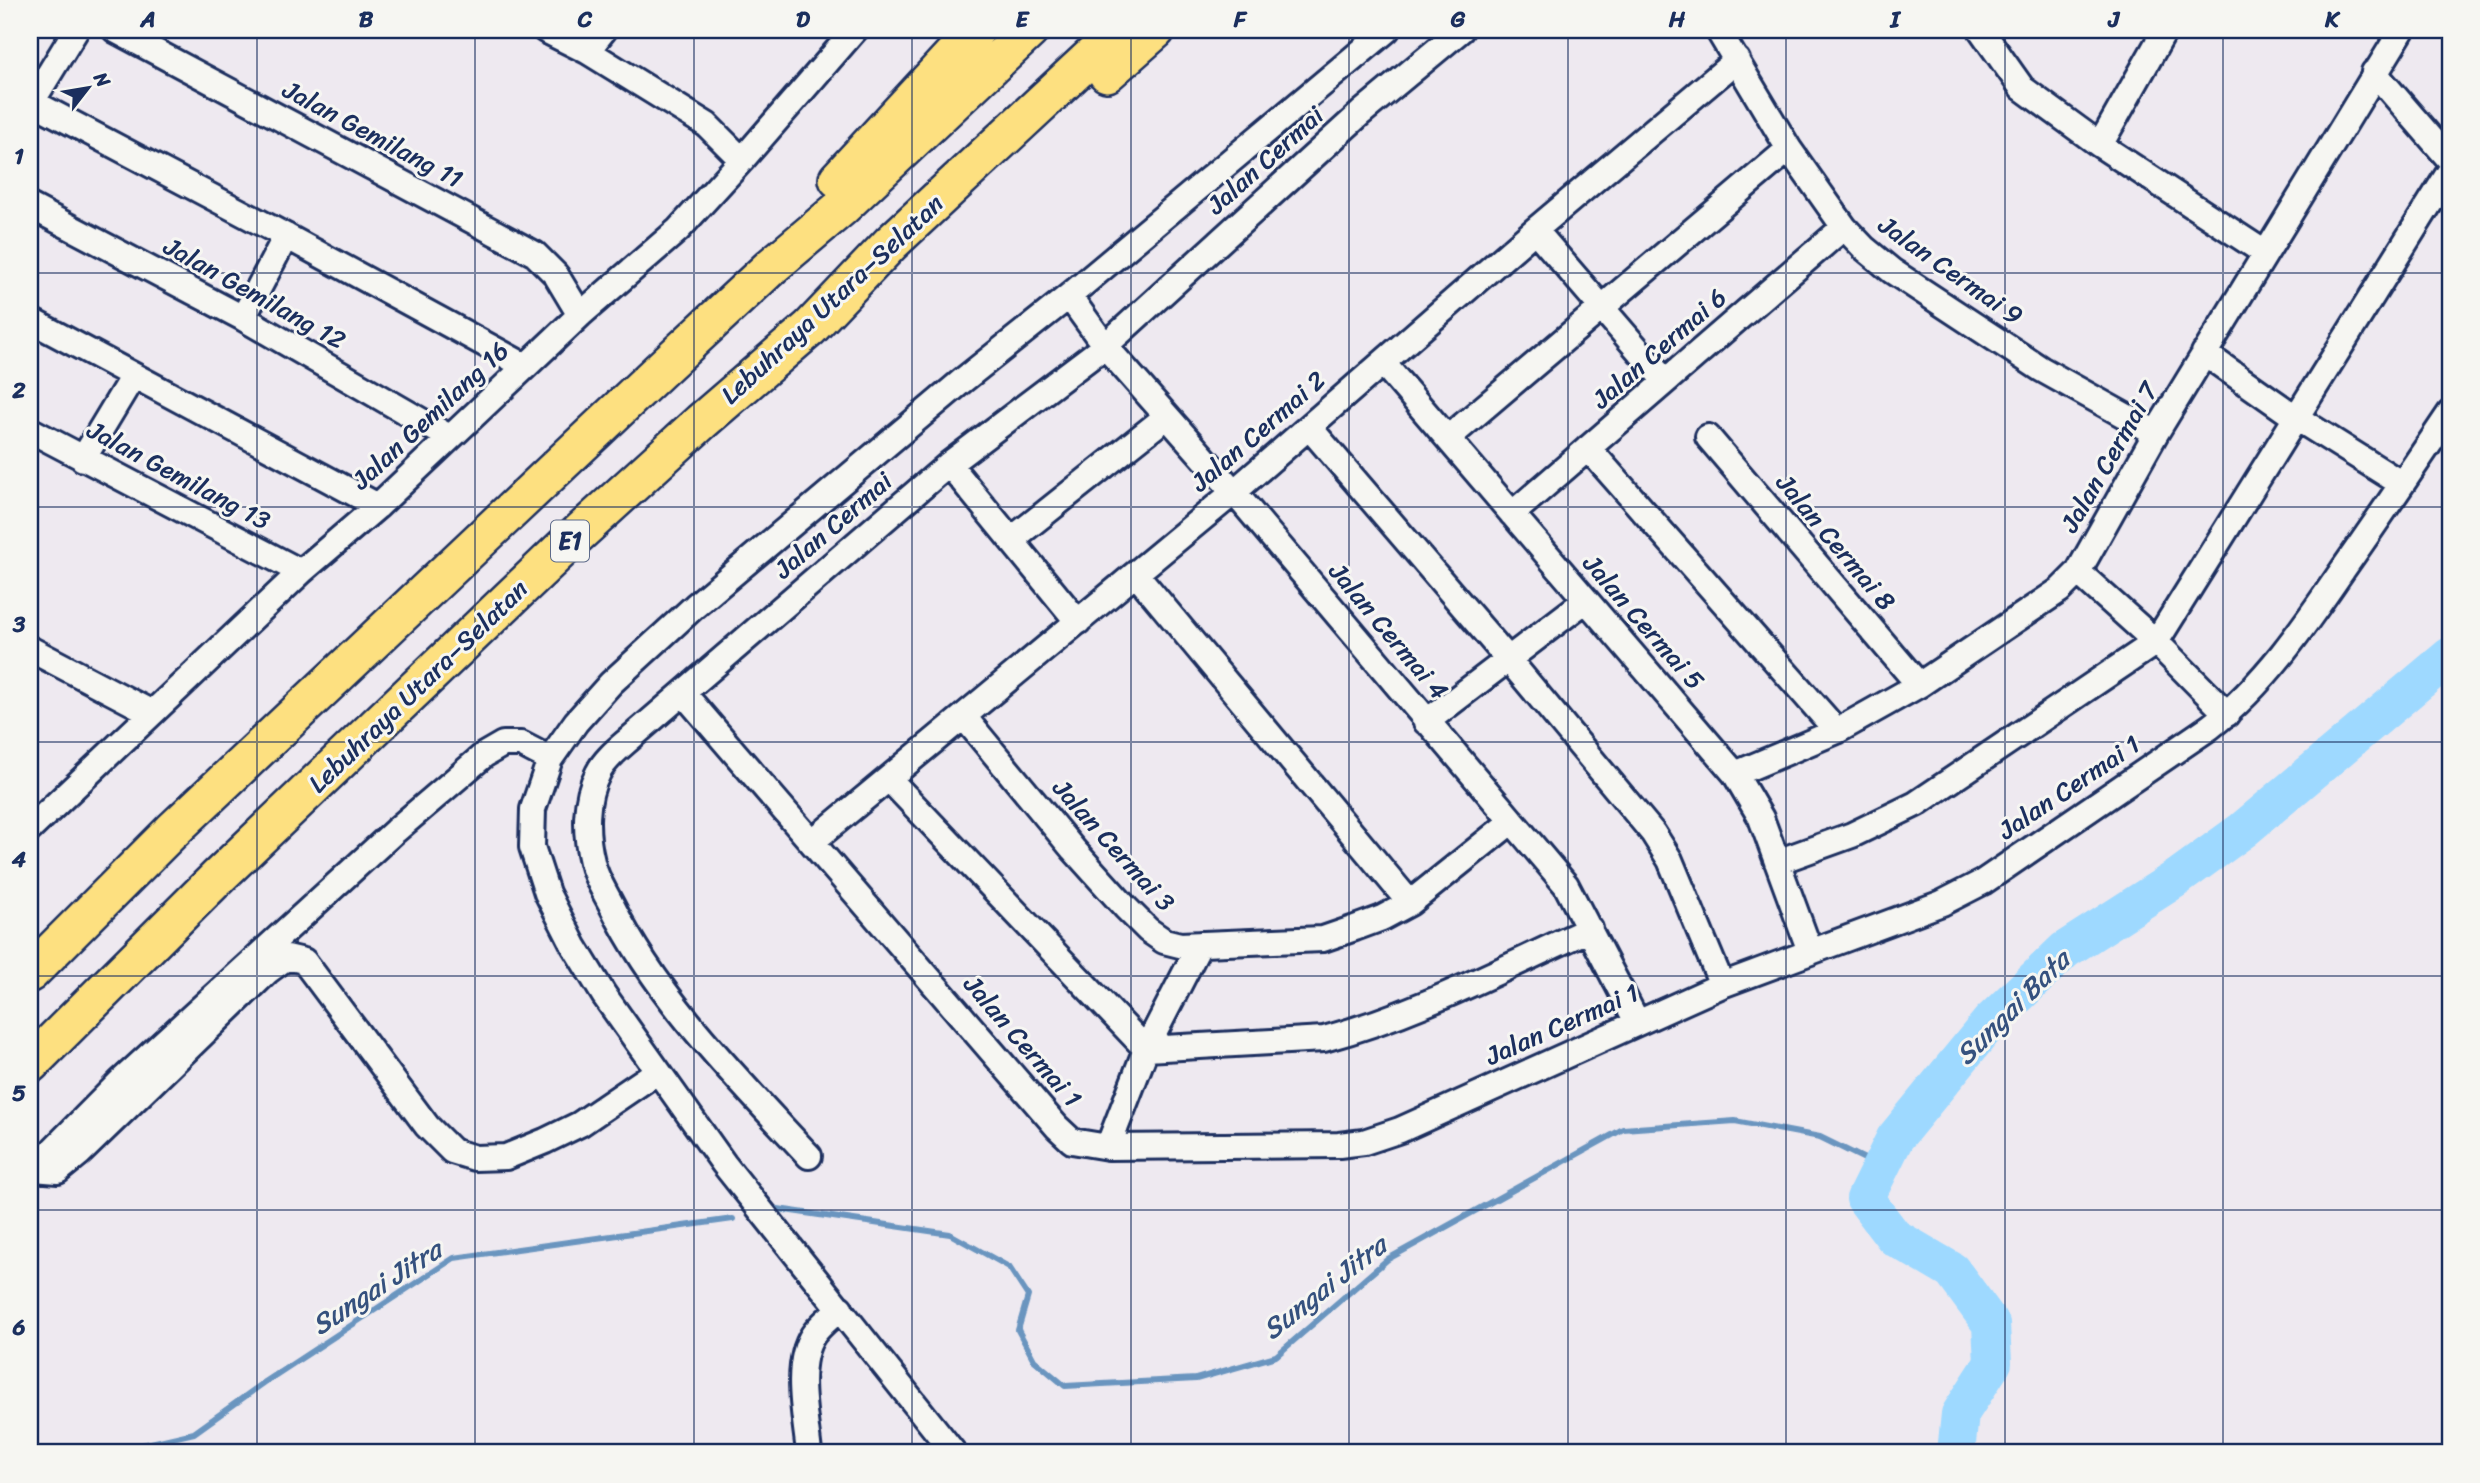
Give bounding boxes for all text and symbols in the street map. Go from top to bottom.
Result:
text: A [139,0,156,40]
text: B [359,0,374,40]
text: C [577,0,593,40]
text: D [796,0,811,40]
text: E [1016,0,1031,40]
text: F [1233,0,1248,40]
text: G [1450,0,1466,40]
text: H [1668,0,1686,40]
text: I [1889,0,1901,40]
text: J [2107,0,2121,40]
text: K [2324,0,2341,40]
north arrow [52,52,122,122]
text: N [84,65,120,94]
street label: Jalan Gemilang 11 [273,67,472,201]
street label: Jalan Cermai [1195,93,1335,227]
text: 1 [14,136,24,177]
street label: Lebuhraya Utara–Selatan [709,182,955,416]
street label: Jalan Cermai 9 [1868,202,2033,337]
street label: Jalan Gemilang 12 [154,223,355,362]
street label: Jalan Cermai 6 [1580,276,1737,421]
street label: Jalan Gemilang 16 [339,329,520,502]
street label: Jalan Cermai 2 [1179,359,1336,504]
text: 2 [11,370,26,411]
street label: Jalan Cermai 7 [2047,371,2172,542]
street label: Jalan Gemilang 13 [78,407,279,543]
street label: Jalan Cermai [762,459,904,591]
street label: Jalan Cermai 8 [1764,462,1908,622]
road number: E1 [551,520,589,562]
street label: Jalan Cermai 5 [1571,542,1717,701]
street label: Jalan Cermai 4 [1316,551,1461,711]
street label: Lebuhraya Utara–Selatan [297,568,539,804]
text: 3 [12,604,26,645]
street label: Jalan Cermai 1 [1987,722,2150,852]
street label: Jalan Cermai 3 [1040,767,1187,922]
text: 4 [11,839,27,880]
water label: Sungai Bata [1943,935,2085,1077]
street label: Jalan Cermai 1 [951,963,1094,1118]
street label: Jalan Cermai 1 [1477,970,1646,1079]
text: 5 [12,1073,26,1114]
water label: Sungai Jitra [1251,1220,1401,1352]
water label: Sungai Jitra [301,1224,455,1348]
text: 6 [11,1307,26,1348]

